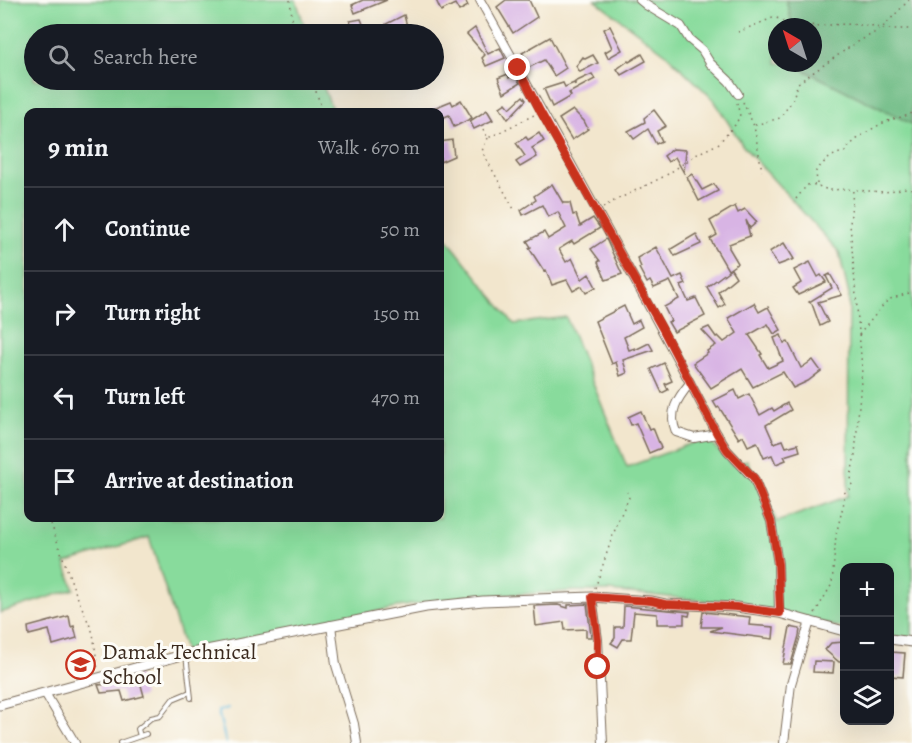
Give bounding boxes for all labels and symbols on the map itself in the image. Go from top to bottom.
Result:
north arrow [768,18,822,72]
route end [504,54,530,80]
place label: Damak Technical School [102,637,256,692]
school or university icon: Damak Technical School [65,648,97,680]
route start [584,653,610,679]

